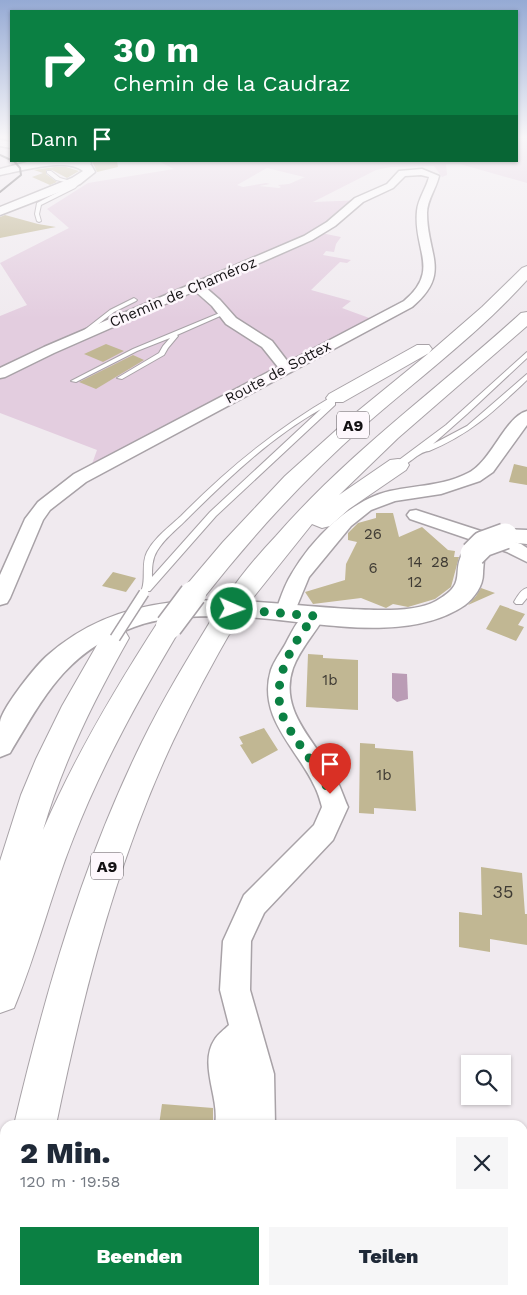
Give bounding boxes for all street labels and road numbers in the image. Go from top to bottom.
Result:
street label: Chemin de Chaméroz [107,253,259,331]
street label: Route de Sottex [222,336,334,408]
road number: A9 [337,412,369,438]
road number: A9 [91,852,123,879]

